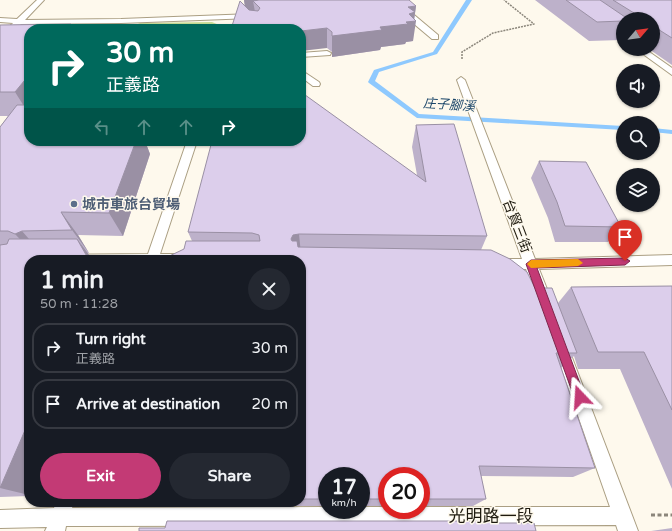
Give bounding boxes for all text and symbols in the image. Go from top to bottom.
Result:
north arrow [616,12,660,56]
map controls [616,12,660,212]
text: 30 m [106,36,174,70]
icon: right [40,40,92,92]
button: sound [616,64,660,108]
text: 正義路 [106,74,160,96]
water label: 庄子腳溪 [422,95,477,115]
icon: left [91,116,113,138]
icon: ahead [133,116,155,138]
icon: ahead [175,116,197,138]
icon: right [217,116,239,138]
button: search [616,116,660,160]
button: layers [616,168,660,212]
place label: 城市車旅台貿場 [82,196,180,213]
street label: 台貿三街 [499,197,535,255]
marker: 城市車旅台貿場 [69,199,79,209]
pin [608,220,642,261]
icon: arrive [614,226,636,248]
text: 1 min [40,266,104,295]
button: close [248,268,290,310]
text: 50 m · 11:28 [40,296,118,312]
text: Turn right [76,330,146,348]
icon: right [42,337,64,359]
text: 30 m [251,339,288,357]
text: 正義路 [76,351,115,367]
position arrow [559,376,601,418]
icon: arrive [42,393,64,415]
text: Arrive at destination [76,395,220,413]
text: 20 m [251,395,288,413]
button: Exit [40,453,161,499]
button: Share [169,453,290,499]
speed limit sign: 20 [378,467,430,519]
text: 17 [331,476,357,500]
text: km/h [331,497,357,509]
street label: 光明路一段 [449,506,534,527]

